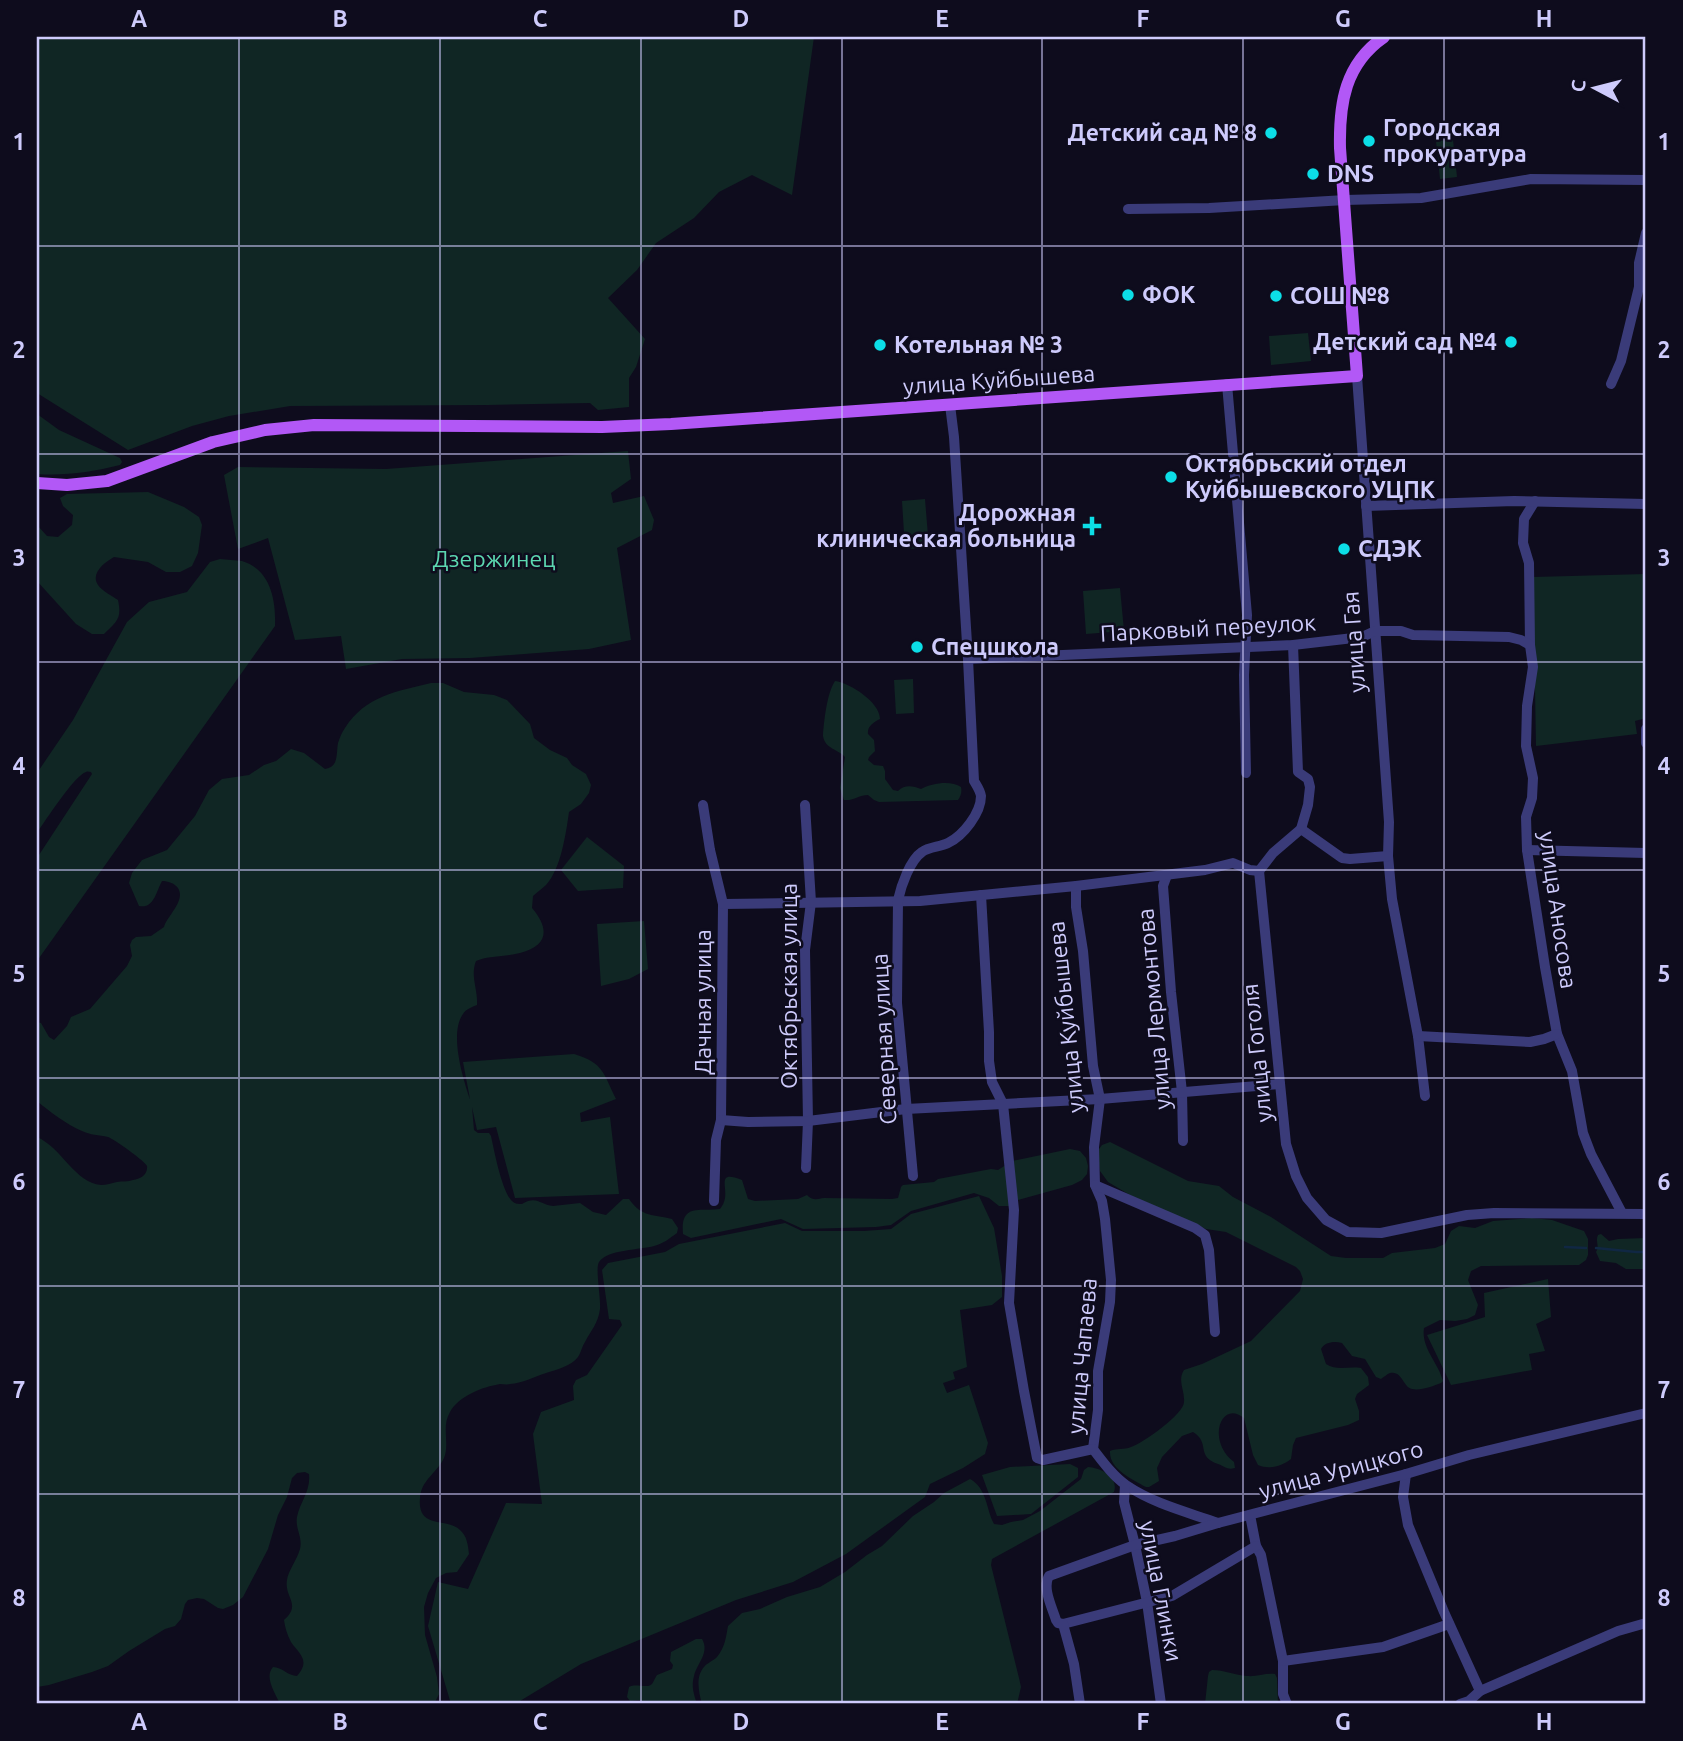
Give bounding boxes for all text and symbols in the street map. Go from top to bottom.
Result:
text: A [131,6,147,31]
text: B [332,6,348,31]
text: C [533,6,548,31]
text: D [733,6,749,31]
text: E [935,6,949,31]
text: F [1137,6,1150,31]
text: G [1335,6,1351,31]
text: H [1536,6,1552,31]
north arrow [1560,52,1630,122]
text: С [1566,79,1590,93]
place label: Городская прокуратура [1383,115,1527,166]
place label: Детский сад № 8 [1068,120,1257,145]
marker: Детский сад № 8 [1263,125,1279,141]
text: 1 [13,129,25,154]
text: 1 [1658,129,1670,154]
marker: Городская прокуратура [1361,133,1377,149]
place label: DNS [1327,161,1374,186]
marker: DNS [1305,166,1321,182]
place label: ФОК [1142,282,1196,307]
place label: СОШ №8 [1290,283,1390,308]
marker: ФОК [1120,287,1136,303]
marker: СОШ №8 [1268,288,1284,304]
place label: Детский сад №4 [1313,329,1497,354]
place label: Котельная № 3 [894,332,1063,357]
marker: Детский сад №4 [1503,334,1519,350]
text: 2 [13,337,25,362]
marker: Котельная № 3 [872,337,888,353]
text: 2 [1658,337,1670,362]
street label: улица Куйбышева [902,360,1096,399]
place label: Октябрьский отдел Куйбышевского УЦПК [1185,451,1436,502]
marker: Октябрьский отдел Куйбышевского УЦПК [1163,469,1179,485]
place label: Дорожная клиническая больница [816,500,1076,551]
marker: Дорожная клиническая больница [1082,516,1102,536]
place label: СДЭК [1358,536,1423,561]
marker: СДЭК [1336,541,1352,557]
text: 3 [13,545,25,570]
text: 3 [1658,545,1670,570]
park label: Дзержинец [432,546,556,571]
street label: улица Гая [1337,590,1370,694]
street label: Парковый переулок [1099,609,1317,646]
place label: Спецшкола [931,634,1059,659]
marker: Спецшкола [909,639,925,655]
text: 4 [13,753,26,778]
text: 4 [1658,753,1671,778]
street label: улица Аносова [1535,830,1582,990]
street label: Октябрьская улица [776,883,801,1089]
street label: улица Лермонтова [1132,907,1175,1111]
street label: улица Куйбышева [1043,920,1088,1114]
street label: Дачная улица [690,929,715,1075]
street label: Северная улица [867,953,900,1125]
text: 5 [13,961,25,986]
text: 5 [1658,961,1670,986]
street label: улица Гоголя [1237,982,1276,1124]
text: 6 [13,1169,26,1194]
text: 6 [1658,1169,1671,1194]
street label: улица Чапаева [1062,1277,1101,1435]
text: 7 [13,1377,25,1402]
text: 7 [1658,1377,1670,1402]
street label: улица Урицкого [1256,1436,1426,1503]
street label: улица Глинки [1136,1518,1187,1664]
text: 8 [13,1585,25,1610]
text: 8 [1658,1585,1670,1610]
text: A [131,1709,147,1734]
text: B [332,1709,348,1734]
text: C [533,1709,548,1734]
text: D [733,1709,749,1734]
text: E [935,1709,949,1734]
text: F [1137,1709,1150,1734]
text: G [1335,1709,1351,1734]
text: H [1536,1709,1552,1734]

